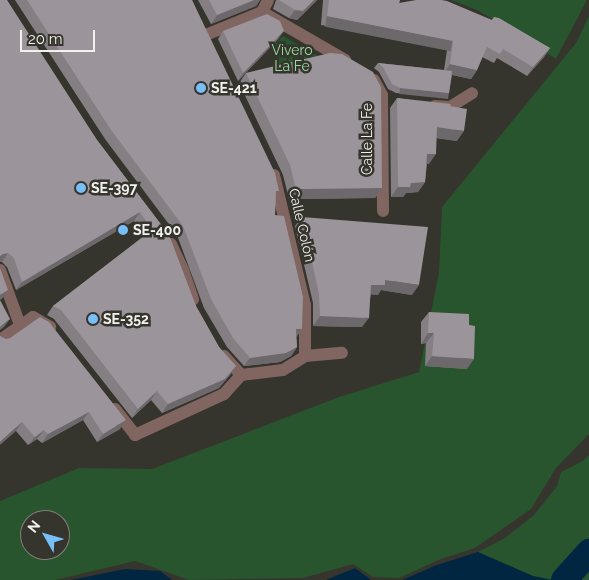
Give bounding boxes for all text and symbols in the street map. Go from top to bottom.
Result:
scale bar [22,20,98,52]
text: 20 m [28,30,63,48]
park label: Vivero La Fe [271,42,313,74]
place label: SE-421 [211,80,257,96]
marker: SE-421 [195,82,207,94]
street label: Calle La Fe [359,103,375,175]
place label: SE-397 [91,180,137,196]
marker: SE-397 [75,182,87,194]
street label: Calle Colón [285,187,319,263]
place label: SE-400 [133,222,181,238]
marker: SE-400 [117,224,129,236]
place label: SE-352 [103,311,149,327]
marker: SE-352 [87,313,99,325]
north arrow [20,510,70,560]
text: N [24,517,44,536]

